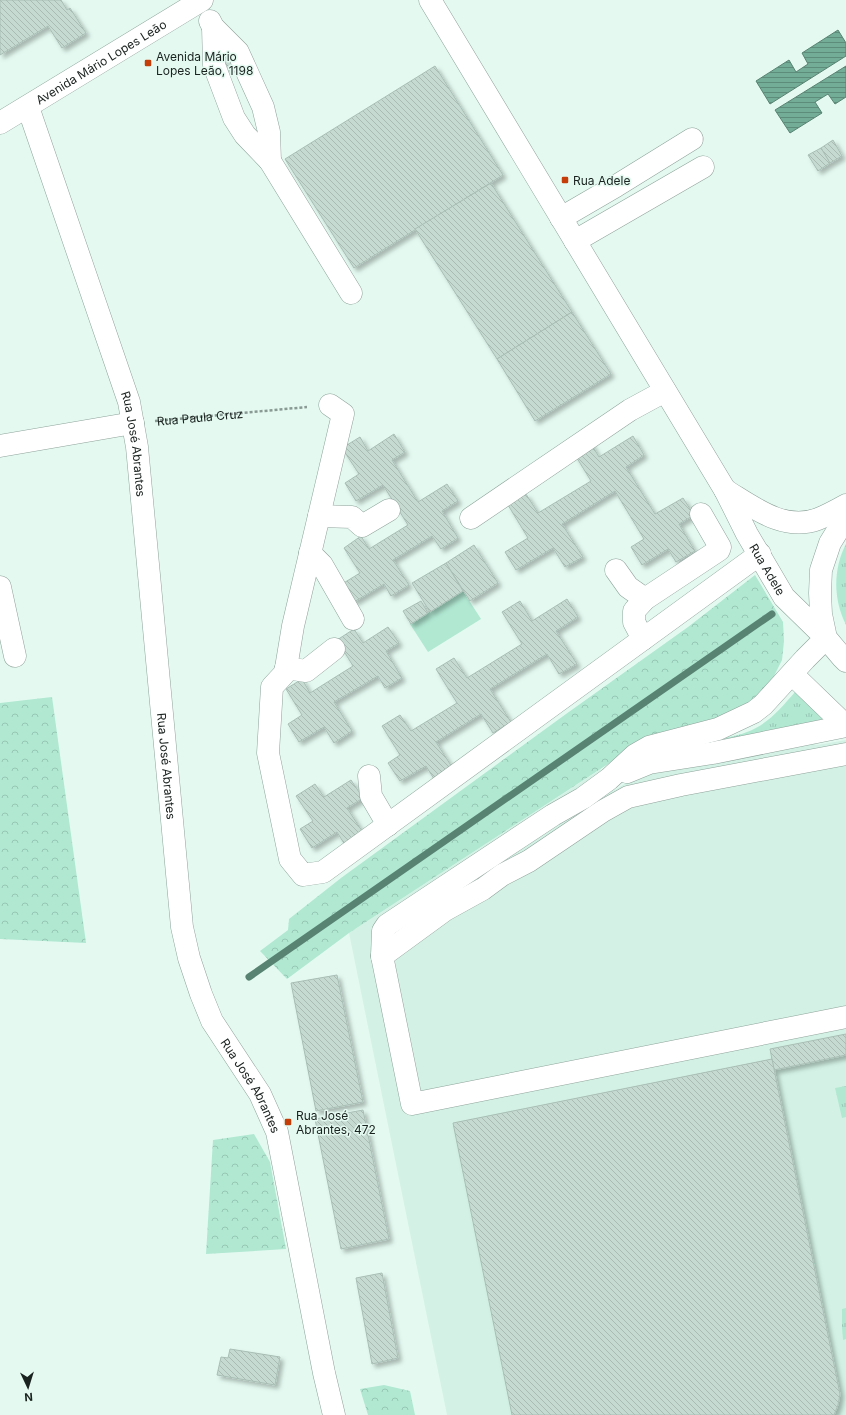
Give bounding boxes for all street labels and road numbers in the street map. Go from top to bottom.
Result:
street label: Avenida Mário Lopes Leão [33,16,169,107]
street label: Rua José Abrantes [118,389,149,497]
street label: Rua Paula Cruz [156,405,244,428]
street label: Rua Adele [747,541,789,598]
street label: Rua José Abrantes [154,712,179,820]
street label: Rua José Abrantes [218,1035,284,1135]

